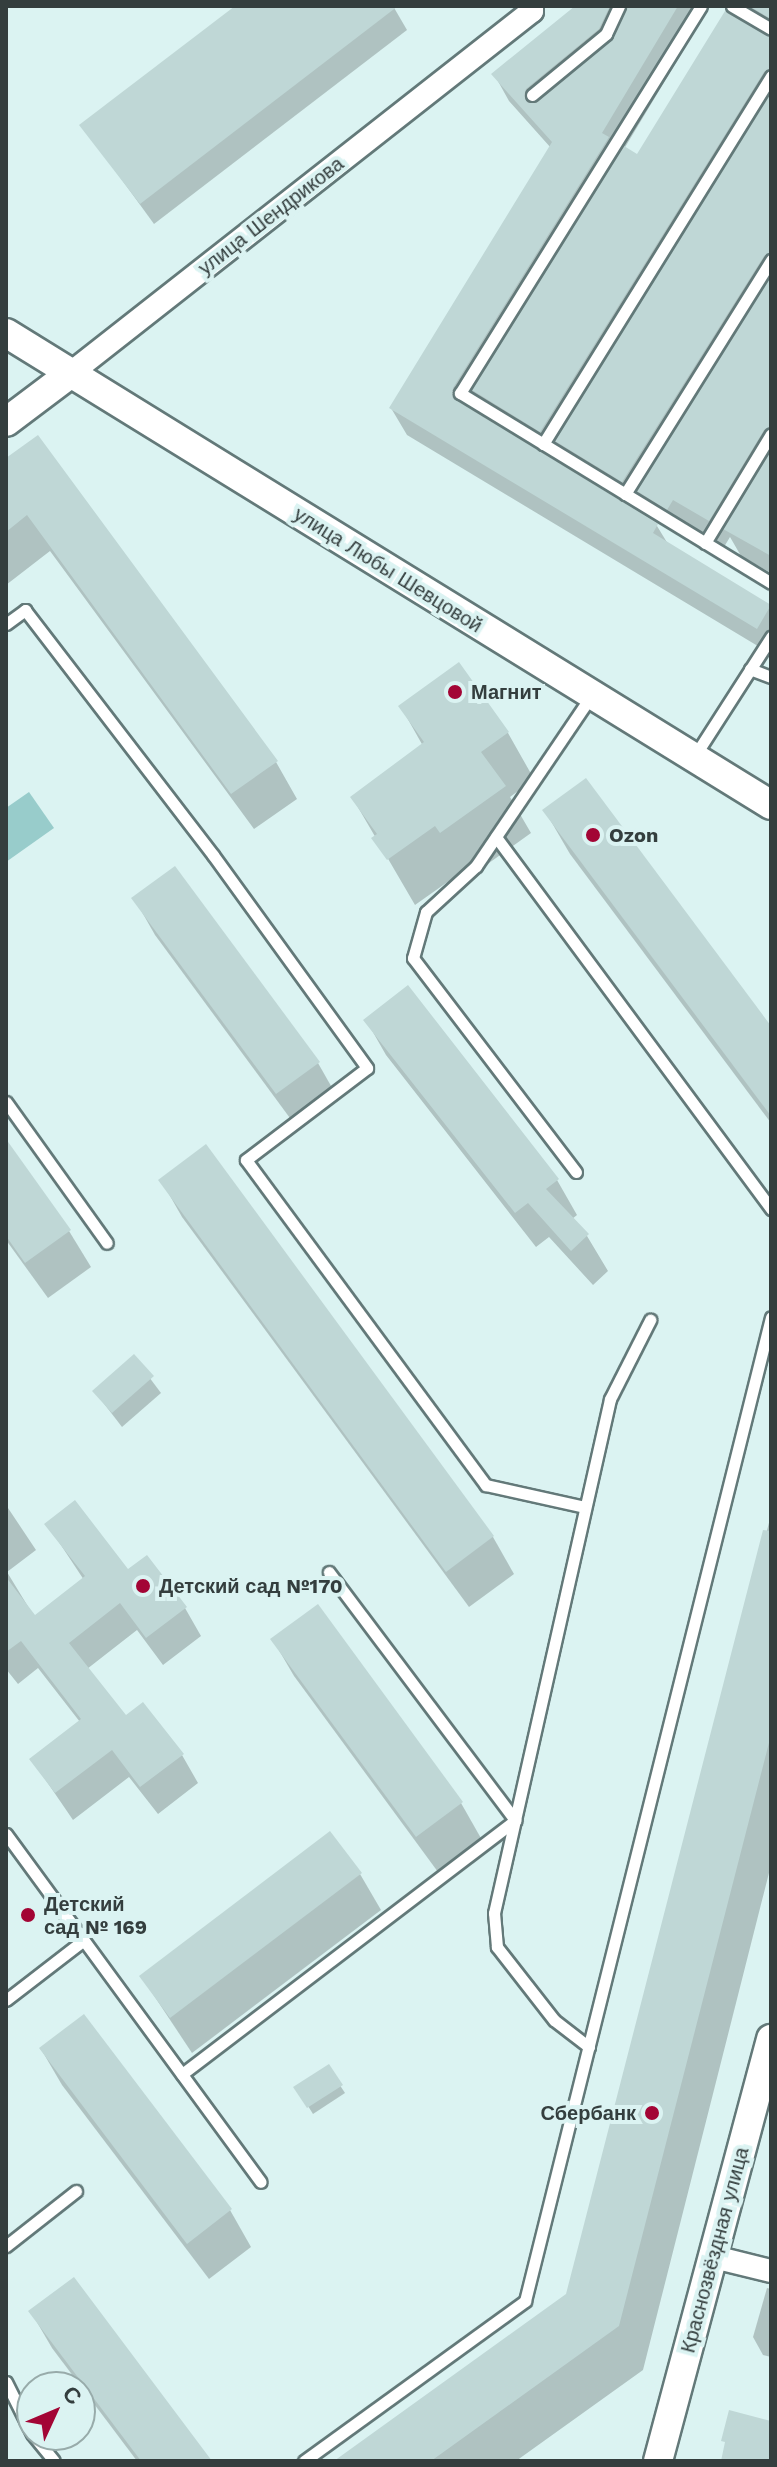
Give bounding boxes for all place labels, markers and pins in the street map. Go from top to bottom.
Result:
place label: Магнит [471,680,542,704]
marker: Магнит [446,683,464,701]
place label: Ozon [609,823,658,847]
marker: Ozon [584,826,602,844]
place label: Детский сад №170 [159,1574,343,1598]
marker: Детский сад №170 [134,1577,152,1595]
place label: Детский сад № 169 [44,1892,147,1939]
marker: Детский сад № 169 [19,1906,37,1924]
place label: Сбербанк [541,2101,636,2125]
marker: Сбербанк [643,2104,661,2122]

